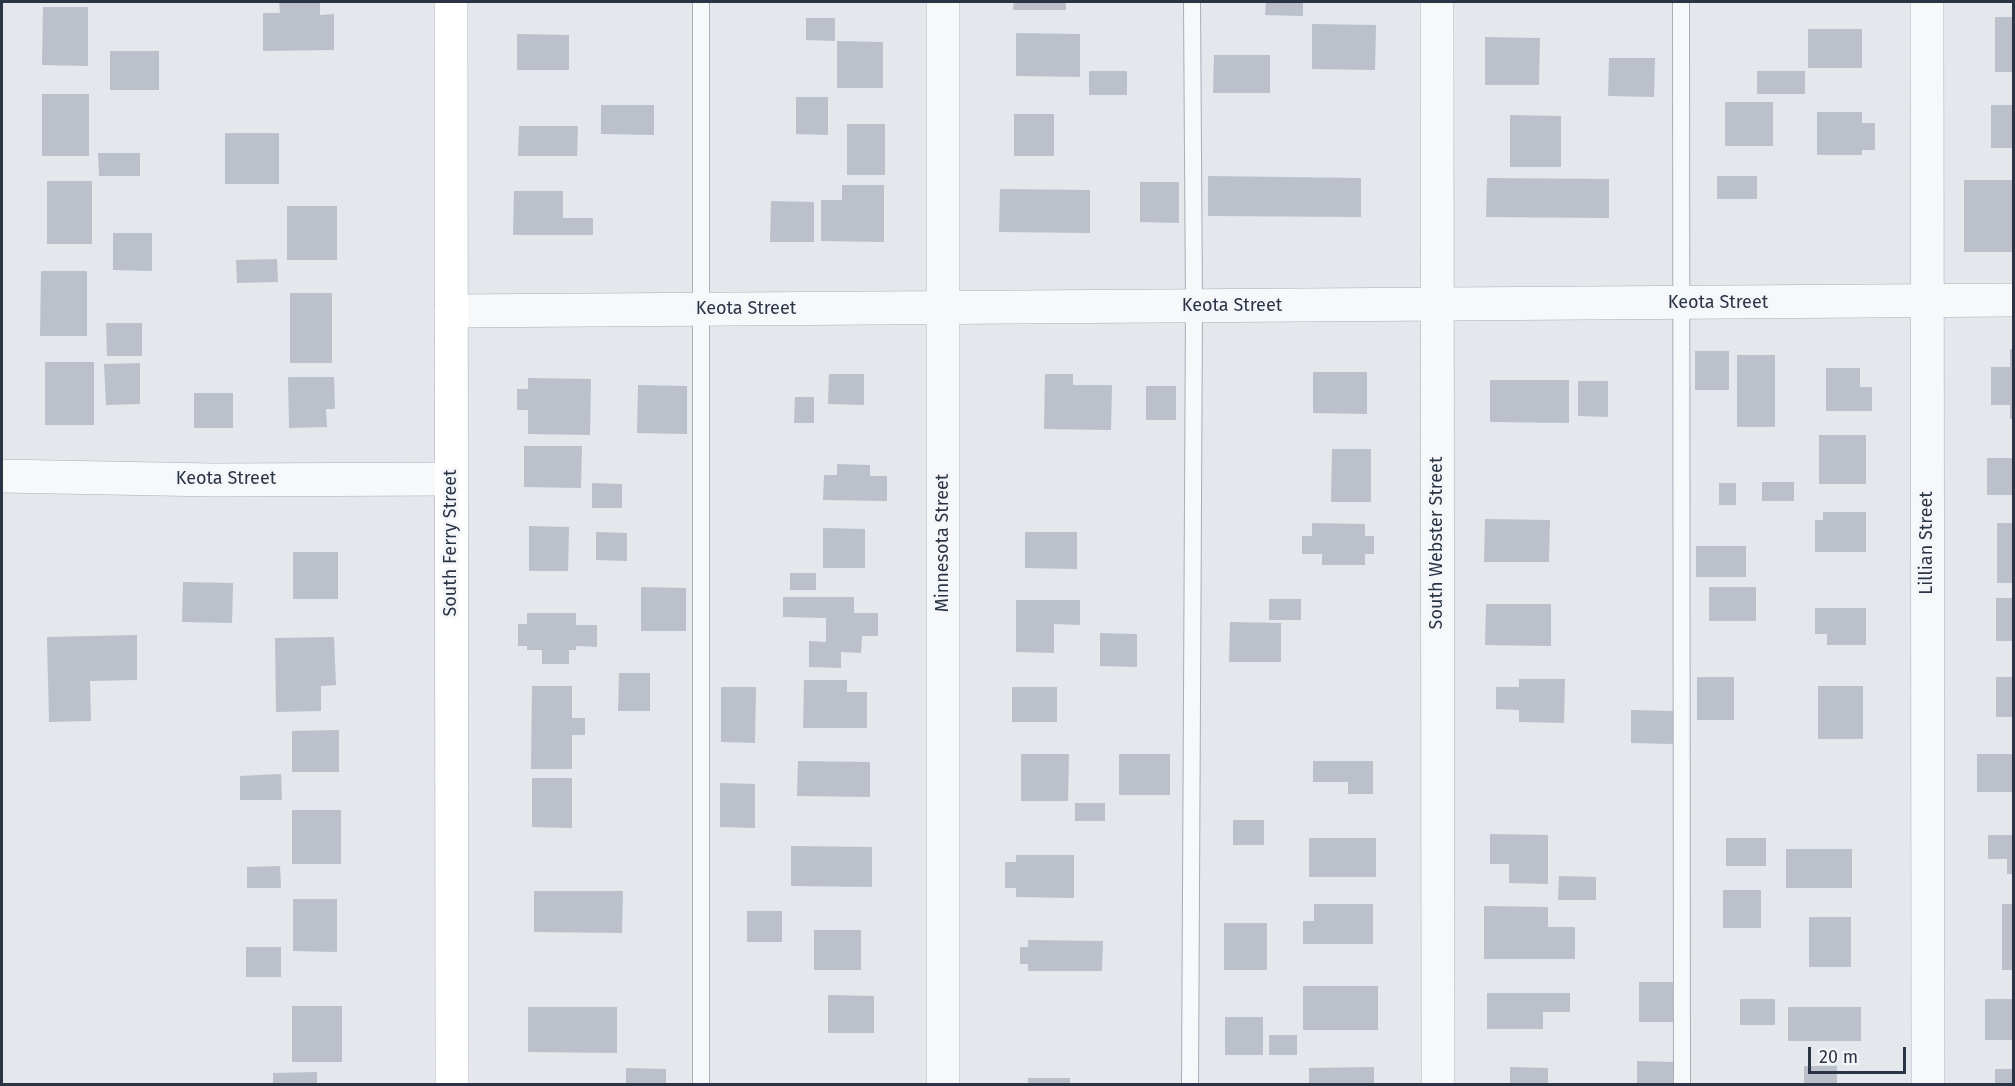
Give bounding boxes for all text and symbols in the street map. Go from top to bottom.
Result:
street label: Keota Street [1668,292,1768,314]
street label: Keota Street [1182,295,1282,317]
street label: Keota Street [696,298,796,320]
street label: South Webster Street [1426,457,1448,629]
street label: Keota Street [176,468,276,490]
street label: South Ferry Street [440,470,462,616]
street label: Minnesota Street [932,474,954,612]
street label: Lillian Street [1916,491,1938,595]
scale bar [1811,1035,1908,1073]
text: 20 m [1819,1046,1858,1068]

